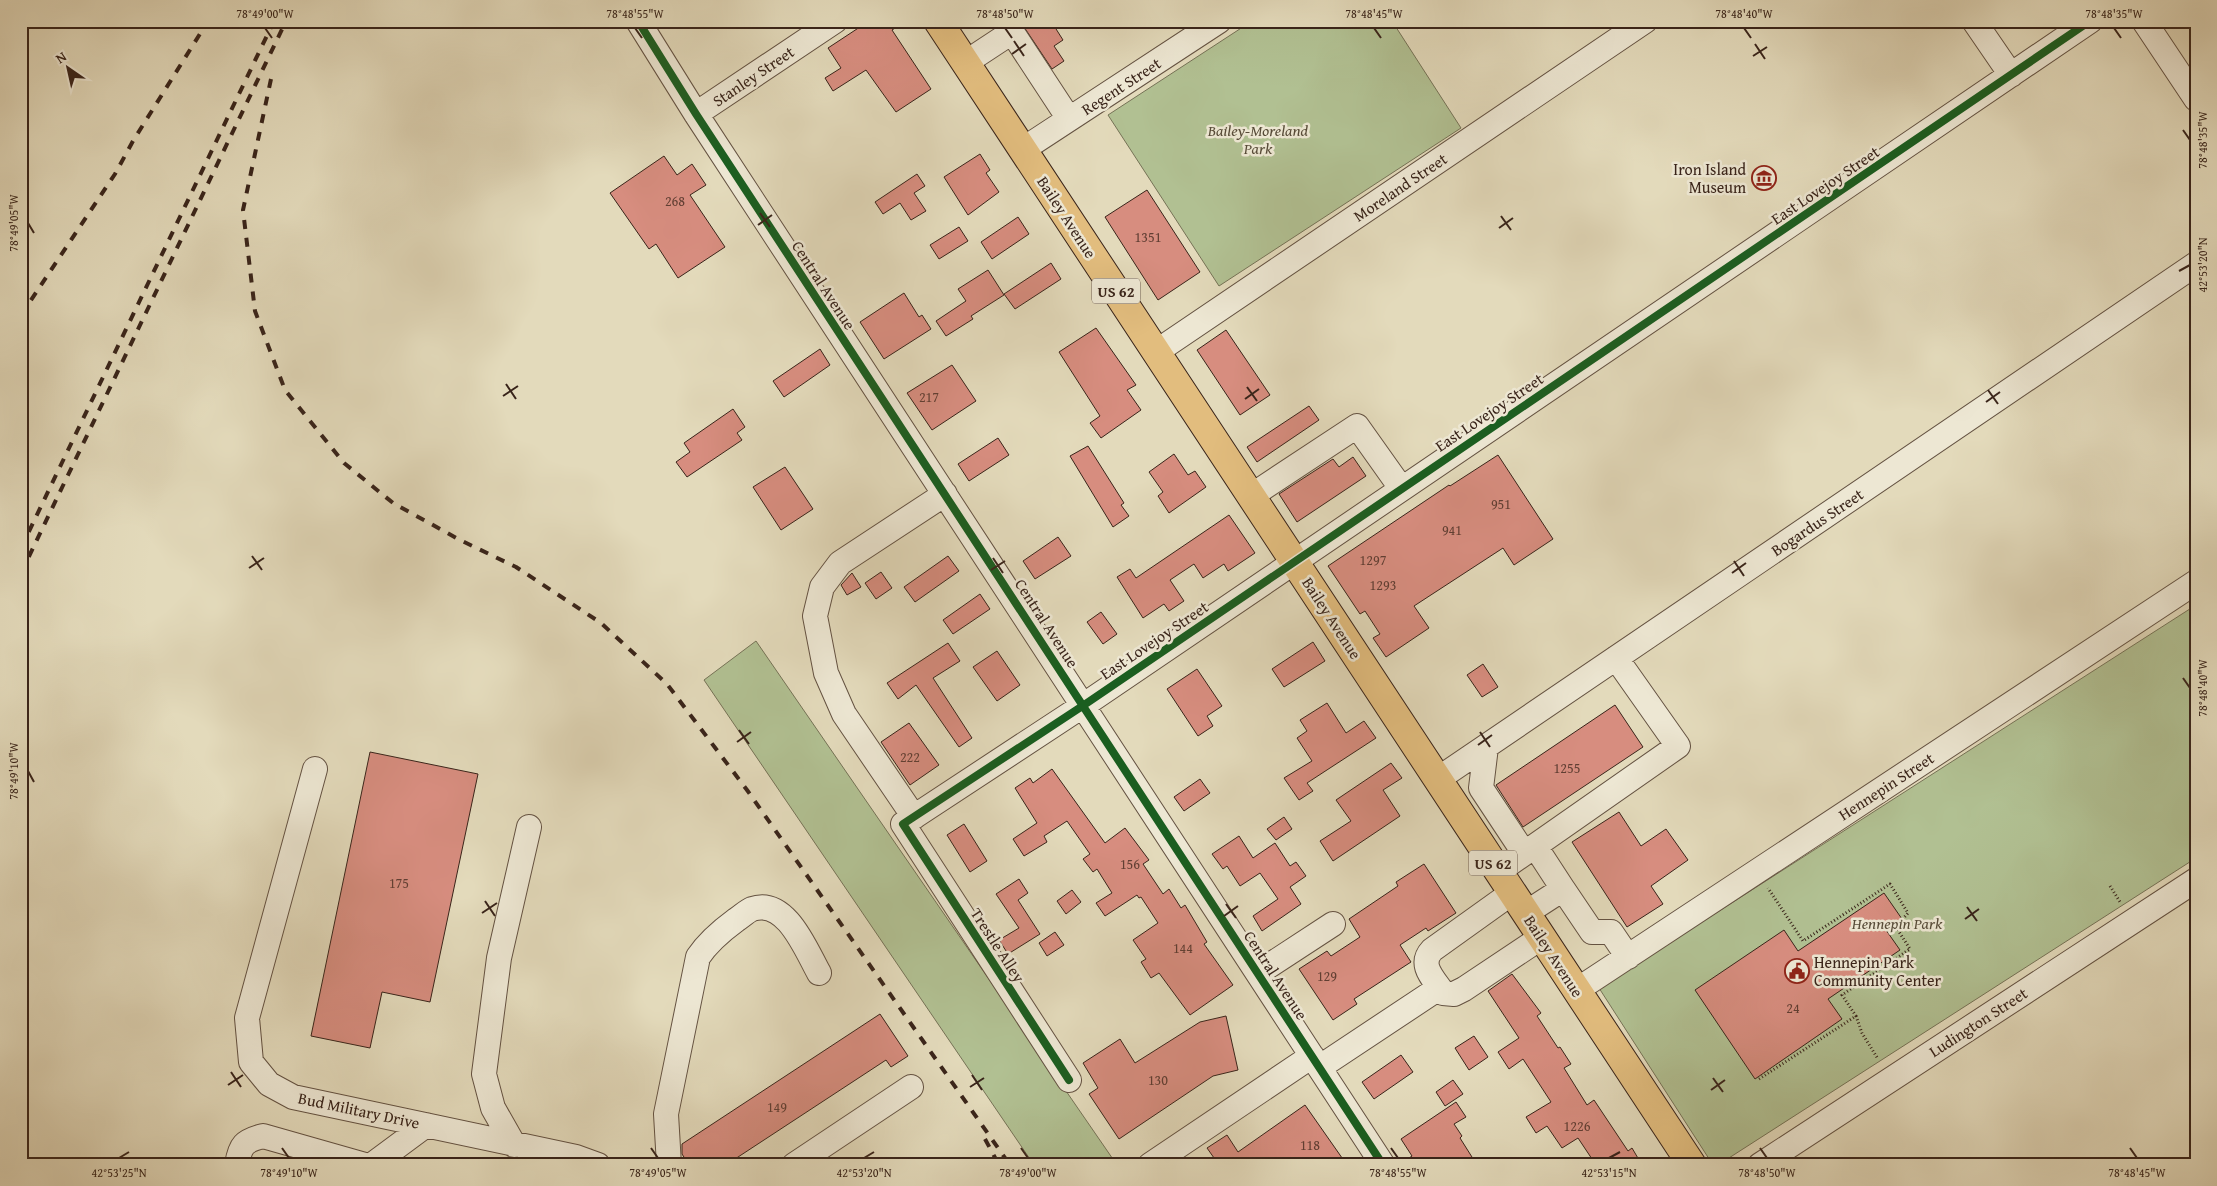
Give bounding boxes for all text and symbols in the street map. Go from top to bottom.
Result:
text: 78°49'00"W [236,5,295,22]
text: 78°48'55"W [606,5,665,22]
text: 78°48'50"W [976,5,1035,22]
text: 78°48'45"W [1345,5,1404,22]
text: 78°48'40"W [1715,5,1774,22]
text: 78°48'35"W [2085,5,2144,22]
street label: Stanley Street [707,40,799,112]
north arrow [42,42,92,92]
text: N [51,46,71,68]
street label: Regent Street [1076,51,1166,121]
text: 78°48'35"W [2194,110,2211,169]
park label: Bailey-Moreland Park [1207,118,1309,160]
street label: East Lovejoy Street [1766,140,1884,230]
street label: Moreland Street [1348,146,1452,227]
place label: Iron Island Museum [1673,157,1746,199]
museum icon: Iron Island Museum [1751,165,1777,191]
street label: Bailey Avenue [1031,171,1103,263]
house number: 268 [665,191,685,211]
text: 78°49'05"W [5,193,22,252]
house number: 1351 [1135,227,1161,247]
street label: Central Avenue [786,236,862,334]
text: 42°53'20"N [2194,237,2211,293]
road number: US 62 [1092,278,1140,304]
street label: East Lovejoy Street [1430,367,1548,457]
house number: 217 [919,387,939,407]
street label: Bogardus Street [1766,482,1868,562]
house number: 951 [1491,494,1511,514]
house number: 941 [1442,520,1462,540]
house number: 1297 [1360,550,1387,570]
street label: Bailey Avenue [1296,572,1368,664]
street label: Central Avenue [1009,574,1085,672]
house number: 1293 [1370,575,1396,595]
street label: East Lovejoy Street [1095,595,1213,685]
text: 78°48'40"W [2194,658,2211,717]
text: 78°49'10"W [5,741,22,800]
street label: Hennepin Street [1833,746,1939,826]
house number: 222 [900,747,920,767]
house number: 1255 [1554,758,1580,778]
road number: US 62 [1469,850,1517,876]
house number: 156 [1120,854,1140,874]
house number: 175 [389,873,409,893]
street label: Trestle Alley [965,903,1031,987]
street label: Bailey Avenue [1518,910,1590,1002]
park label: Hennepin Park [1851,911,1943,935]
street label: Central Avenue [1238,926,1314,1024]
house number: 144 [1173,938,1193,958]
place label: Hennepin Park Community Center [1814,950,1942,992]
public building icon: Hennepin Park Community Center [1784,958,1810,984]
house number: 129 [1317,966,1337,986]
street label: Ludington Street [1924,981,2032,1063]
house number: 24 [1786,998,1800,1018]
house number: 130 [1148,1070,1168,1090]
street label: Bud Military Drive [296,1085,422,1135]
house number: 149 [767,1097,787,1117]
house number: 1226 [1564,1116,1591,1136]
house number: 118 [1300,1135,1320,1155]
text: 42°53'25"N [91,1164,147,1181]
text: 78°49'10"W [260,1164,319,1181]
text: 78°49'05"W [629,1164,688,1181]
text: 42°53'20"N [836,1164,892,1181]
text: 78°49'00"W [999,1164,1058,1181]
text: 78°48'55"W [1369,1164,1428,1181]
text: 42°53'15"N [1581,1164,1637,1181]
text: 78°48'50"W [1738,1164,1797,1181]
text: 78°48'45"W [2108,1164,2167,1181]

